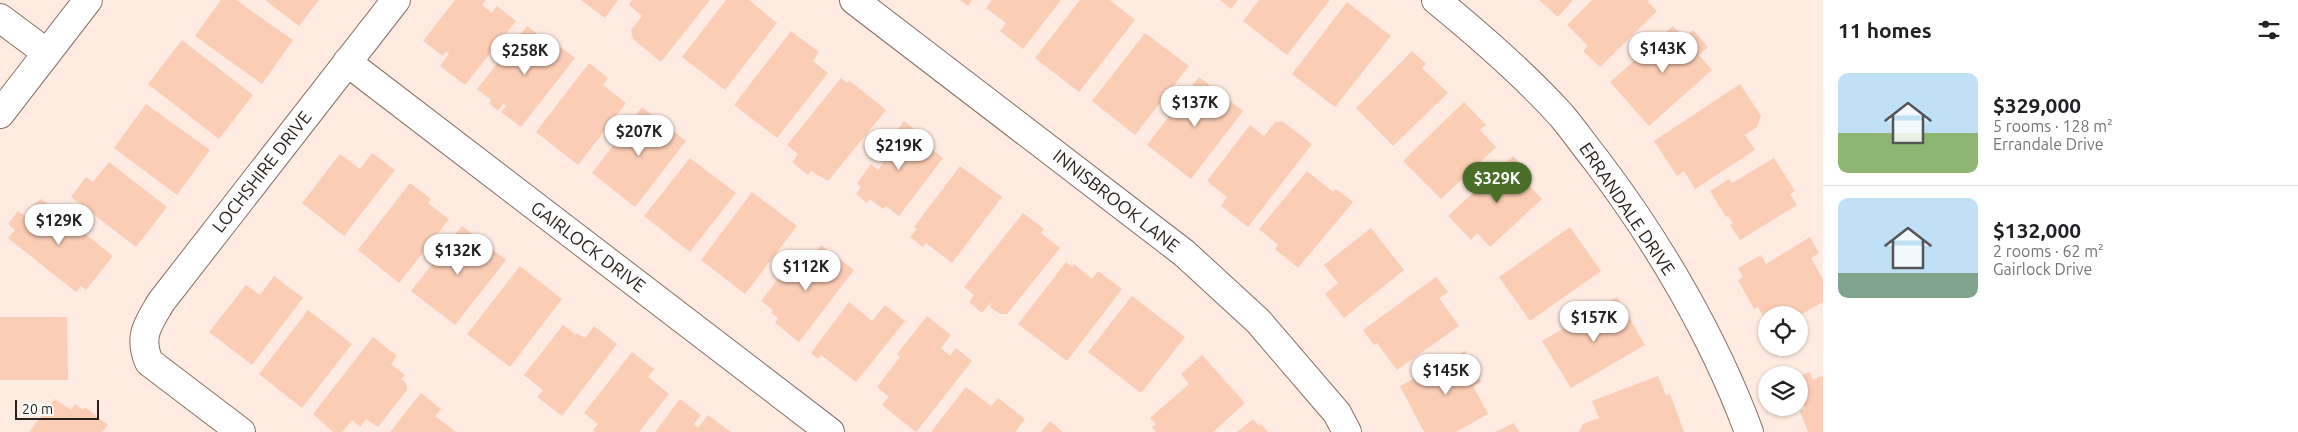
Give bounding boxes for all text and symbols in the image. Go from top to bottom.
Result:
icon: filters [2255,16,2283,44]
text: 11 homes [1838,18,1932,42]
pin: $143K [1628,32,1698,74]
pin: $258K [490,34,560,76]
text: $143K [1640,39,1686,57]
text: $258K [502,41,548,59]
pin: $137K [1160,86,1230,128]
text: $137K [1172,93,1218,111]
icon: home [1878,93,1938,153]
text: $329,000 [1993,93,2081,117]
street label: LOCHSHIRE DRIVE [208,107,315,236]
pin: $207K [604,114,674,157]
text: 5 rooms · 128 m² [1993,117,2113,135]
text: $207K [616,122,662,140]
pin: $219K [864,128,934,171]
text: Errandale Drive [1993,135,2104,153]
text: $219K [876,136,922,154]
street label: ERRANDALE DRIVE [1576,138,1680,278]
street label: INNISBROOK LANE [1050,145,1184,256]
pin: $329K [1462,162,1532,204]
text: $329K [1474,169,1520,187]
street label: GAIRLOCK DRIVE [527,197,650,296]
pin: $129K [24,204,94,246]
text: $129K [36,211,82,229]
icon: home [1878,218,1938,278]
text: $132,000 [1993,218,2081,242]
pin: $132K [423,234,493,276]
text: $132K [435,241,481,259]
text: 2 rooms · 62 m² [1993,242,2104,260]
pin: $112K [771,250,841,292]
text: $112K [783,257,829,275]
text: Gairlock Drive [1993,260,2092,278]
pin: $157K [1559,300,1629,343]
map controls [1758,306,1808,416]
button: locate [1758,306,1808,356]
text: $157K [1571,308,1617,326]
pin: $145K [1411,354,1481,396]
text: $145K [1423,361,1469,379]
button: layers [1758,366,1808,416]
scale bar [15,397,99,420]
text: 20 m [22,401,53,417]

